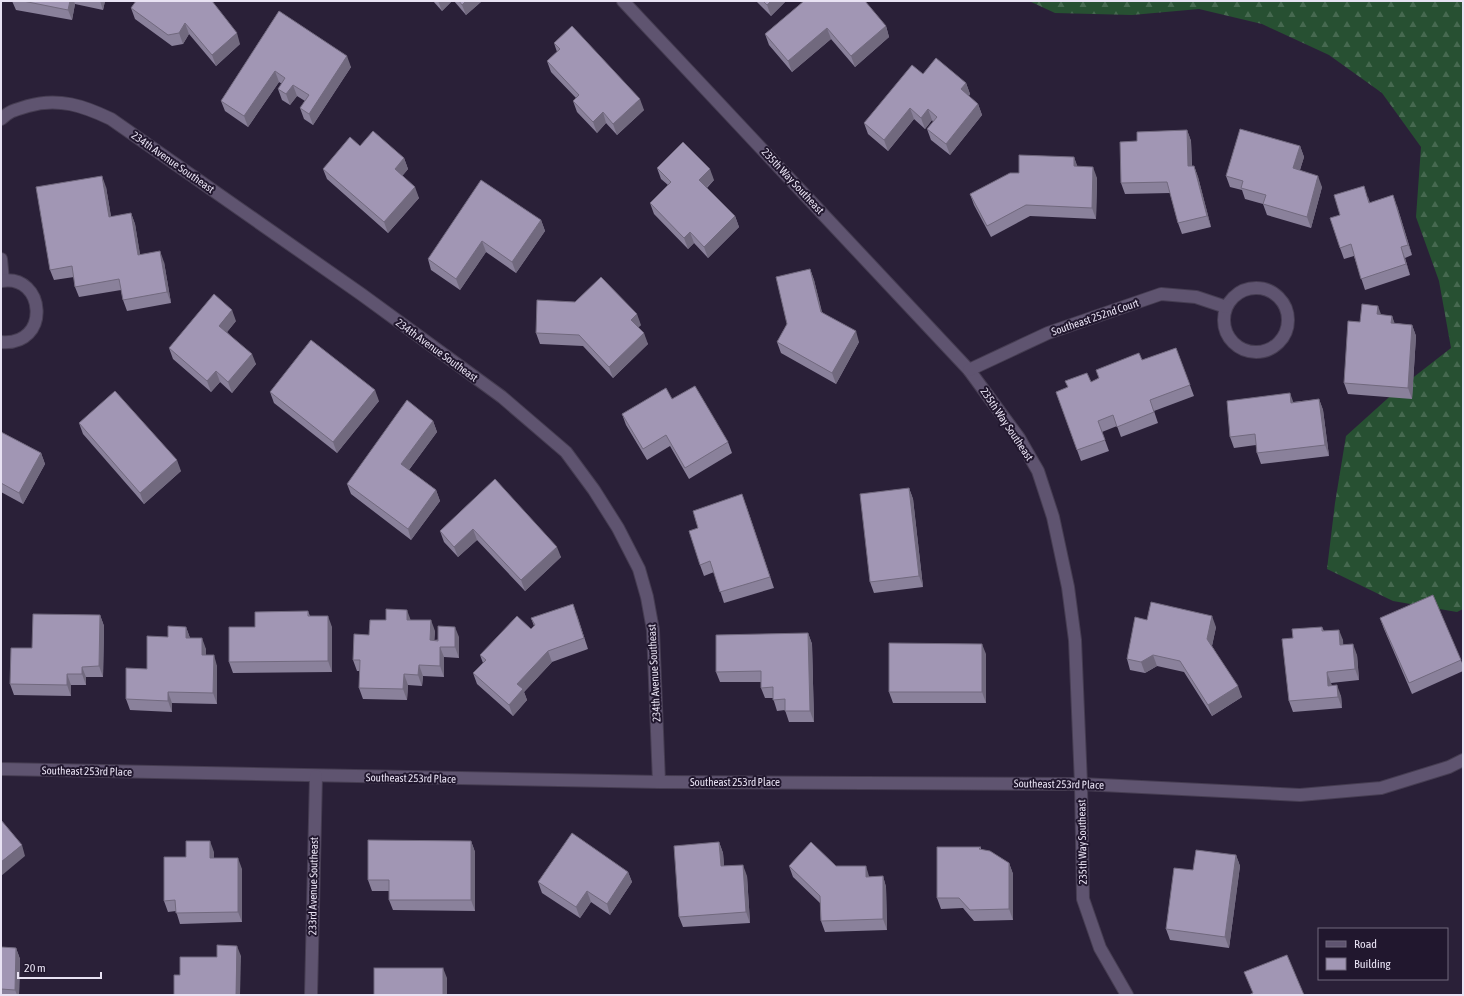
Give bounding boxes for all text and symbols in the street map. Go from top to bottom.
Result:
street label: 234th Avenue Southeast [129,129,217,195]
street label: 235th Way Southeast [760,146,826,216]
street label: Southeast 252nd Court [1050,296,1140,338]
street label: 234th Avenue Southeast [394,316,480,384]
street label: 235th Way Southeast [978,385,1036,463]
street label: 234th Avenue Southeast [645,624,663,722]
street label: Southeast 253rd Place [42,764,132,778]
street label: Southeast 253rd Place [366,771,456,785]
street label: Southeast 253rd Place [690,776,780,788]
street label: Southeast 253rd Place [1014,777,1104,791]
street label: 235th Way Southeast [1075,799,1089,885]
street label: 233rd Avenue Southeast [306,837,320,935]
legend [1318,928,1448,980]
text: Road [1354,937,1377,951]
scale bar [18,954,101,980]
text: Building [1354,957,1392,971]
text: 20 m [24,961,46,975]

